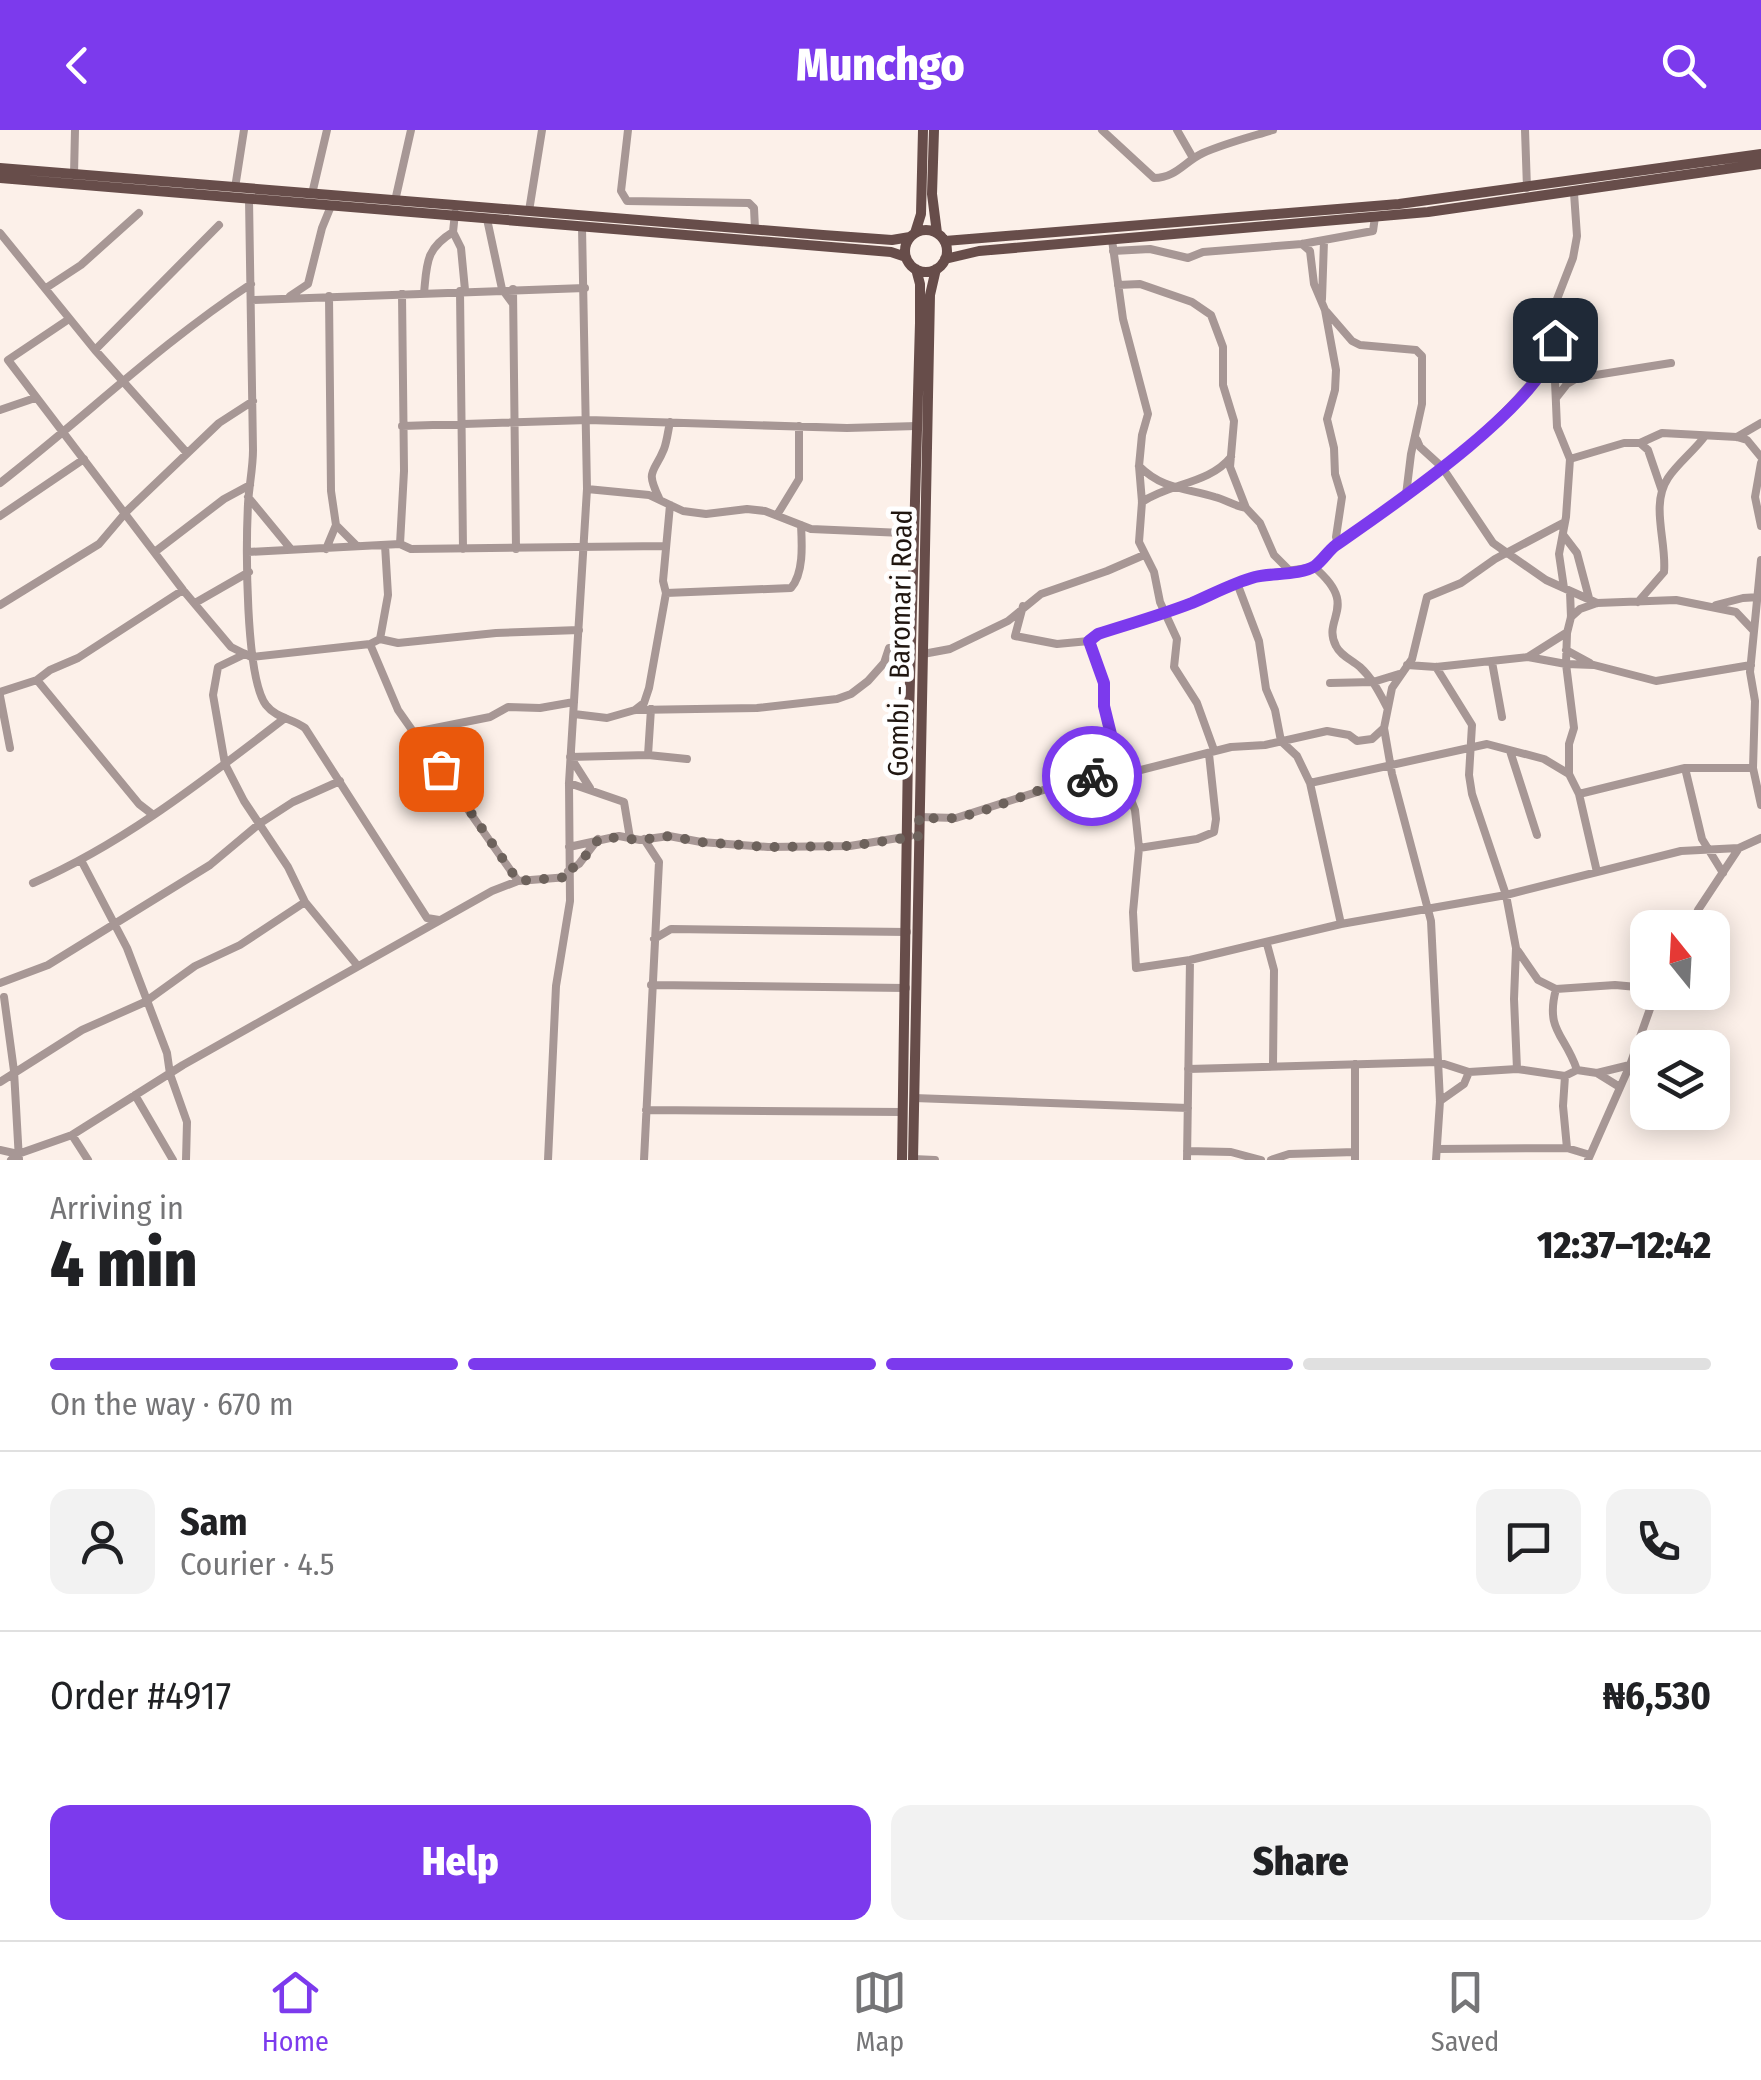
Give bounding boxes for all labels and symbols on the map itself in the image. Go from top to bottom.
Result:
pin [1513,298,1598,383]
street label: Gombi - Baromari Road [881,509,919,777]
courier [1042,726,1142,826]
pin [399,727,484,812]
north arrow [1630,910,1730,1010]

